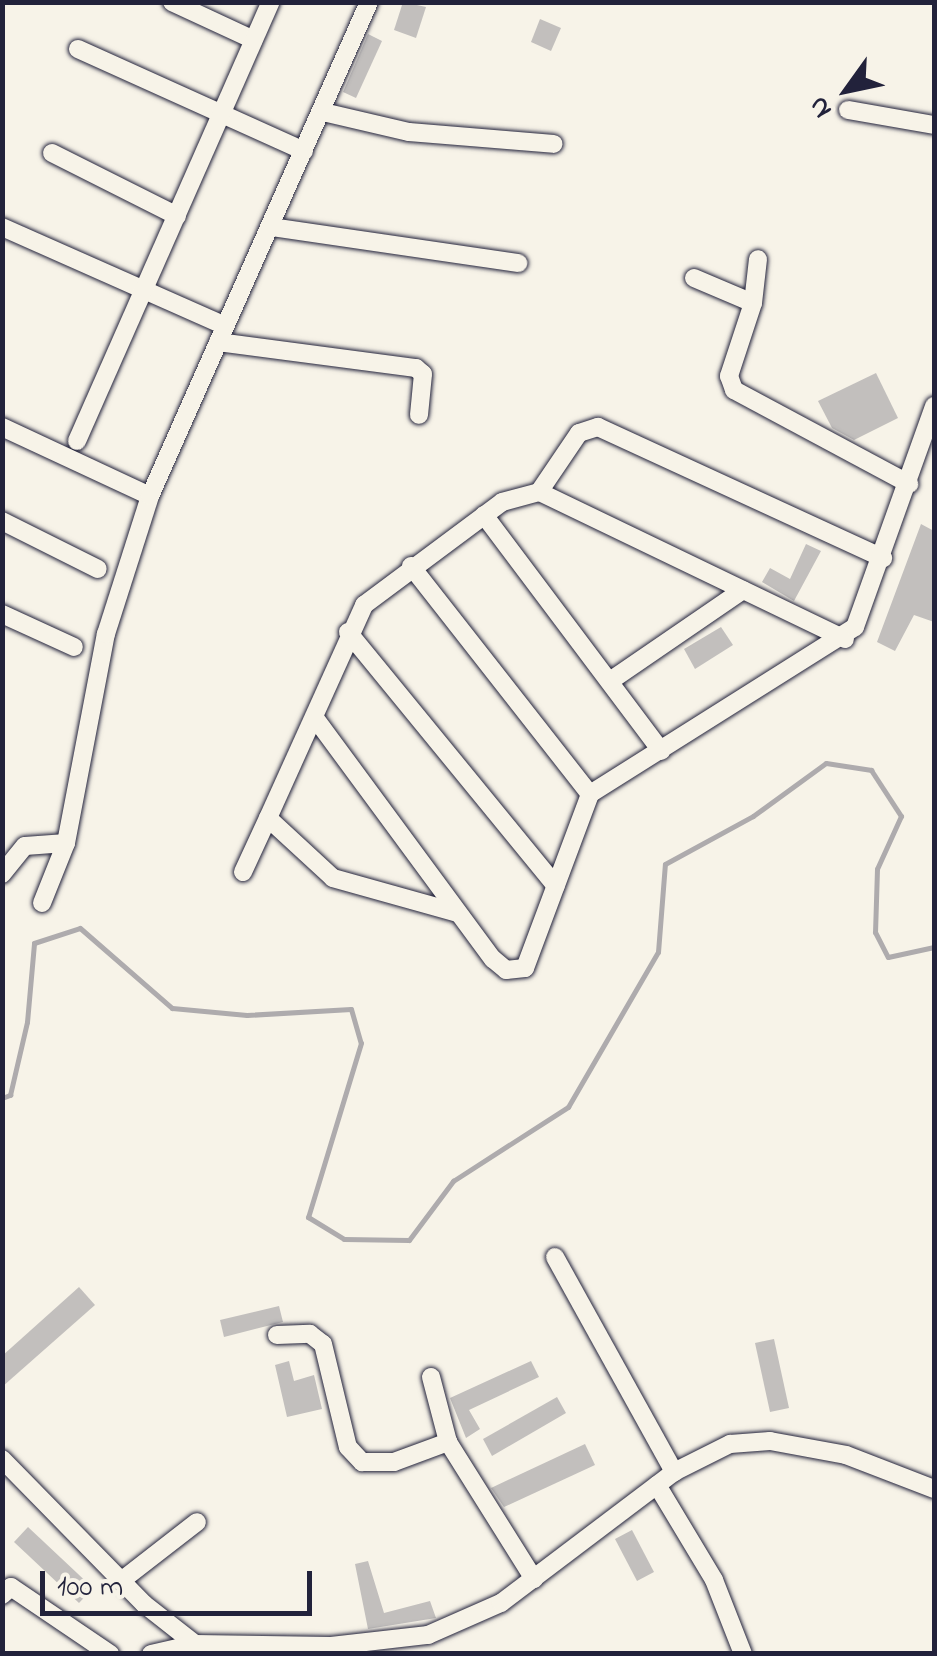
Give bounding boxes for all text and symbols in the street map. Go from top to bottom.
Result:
north arrow [797,40,897,140]
text: N [799,88,844,126]
scale bar [45,1551,318,1613]
text: 100 m [57,1566,123,1610]

